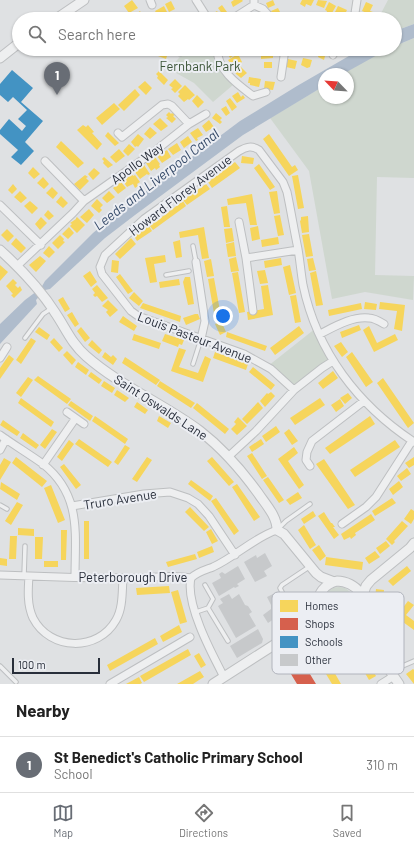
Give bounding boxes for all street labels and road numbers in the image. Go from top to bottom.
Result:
street label: Apollo Way [108,139,166,187]
street label: Howard Florey Avenue [126,151,235,239]
street label: Louis Pasteur Avenue [136,308,255,366]
street label: Saint Oswalds Lane [111,371,211,443]
street label: Truro Avenue [82,485,158,513]
street label: Peterborough Drive [79,569,187,585]

